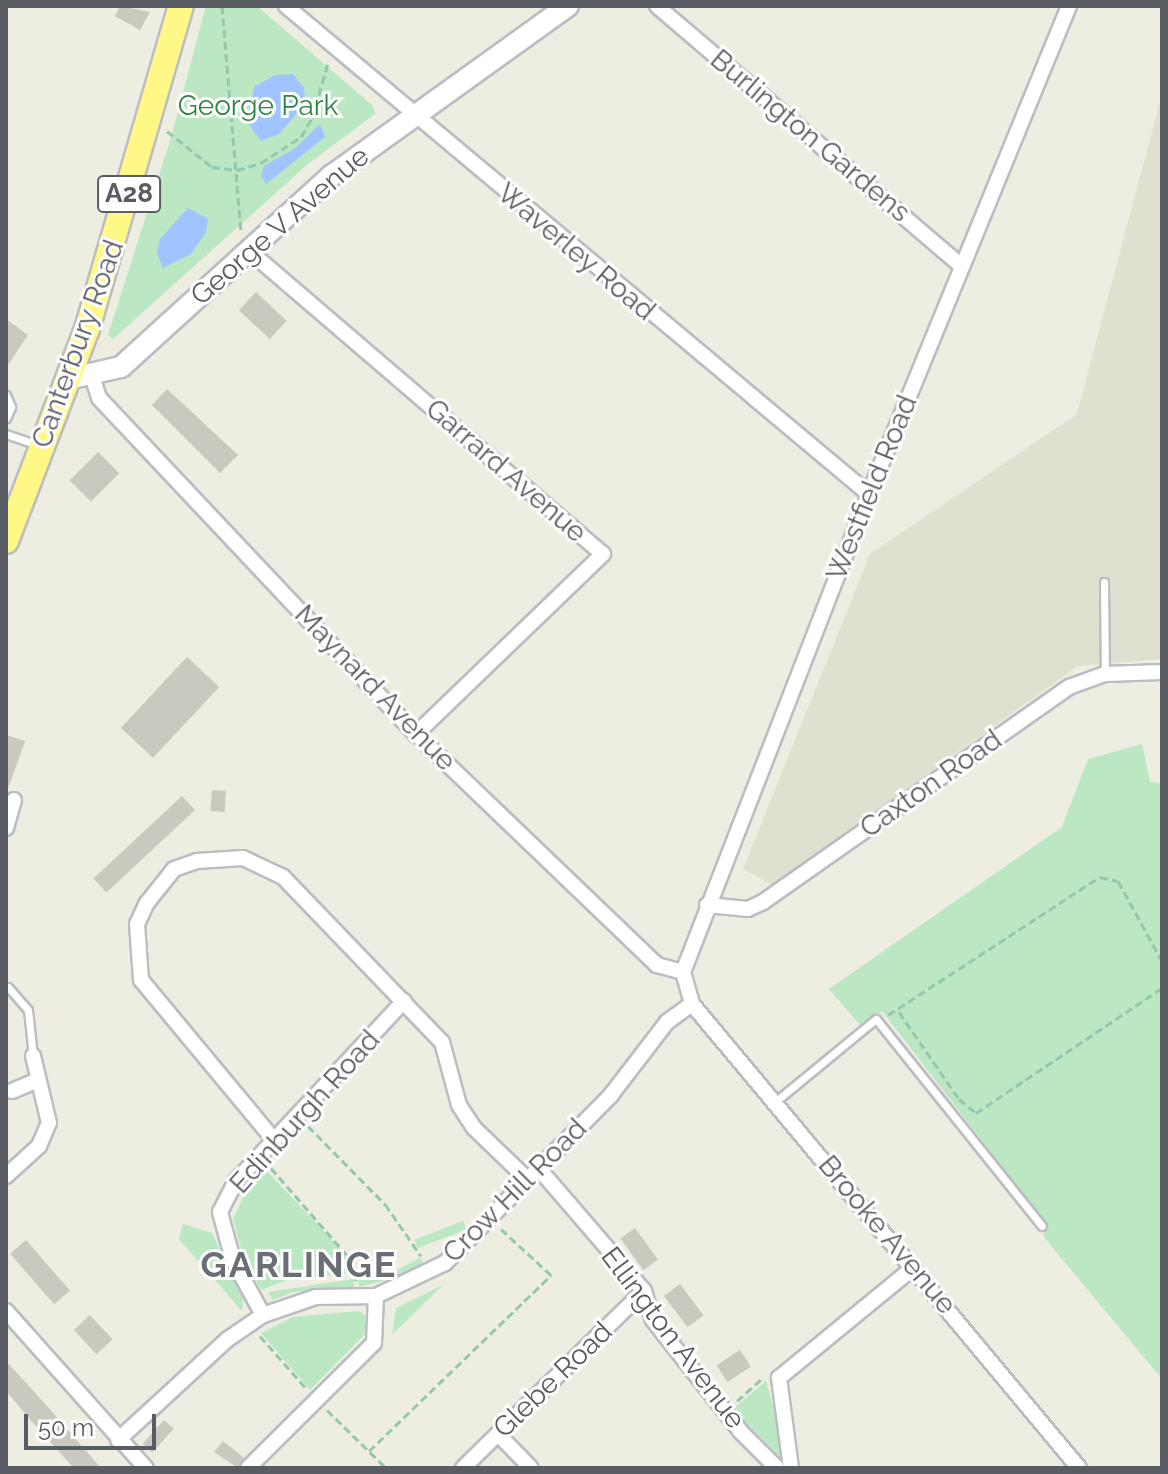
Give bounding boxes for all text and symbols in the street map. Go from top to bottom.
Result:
street label: Burlington Gardens [703,43,917,229]
park label: George Park [178,89,338,123]
street label: George V Avenue [183,139,377,313]
road number: A28 [97,172,161,216]
street label: Waverley Road [490,176,662,328]
street label: Canterbury Road [25,235,131,453]
street label: Westfield Road [820,391,924,585]
street label: Garrard Avenue [419,392,593,550]
street label: Maynard Avenue [287,598,463,778]
street label: Caxton Road [854,723,1008,845]
street label: Edinburgh Road [223,1024,387,1200]
street label: Crow Hill Road [436,1112,594,1270]
street label: Brooke Avenue [811,1149,963,1321]
street label: Ellington Avenue [594,1240,752,1436]
district label: GARLINGE [201,1243,397,1287]
street label: Glebe Road [487,1315,619,1445]
scale bar [28,1398,160,1448]
text: 50 m [38,1413,94,1442]

